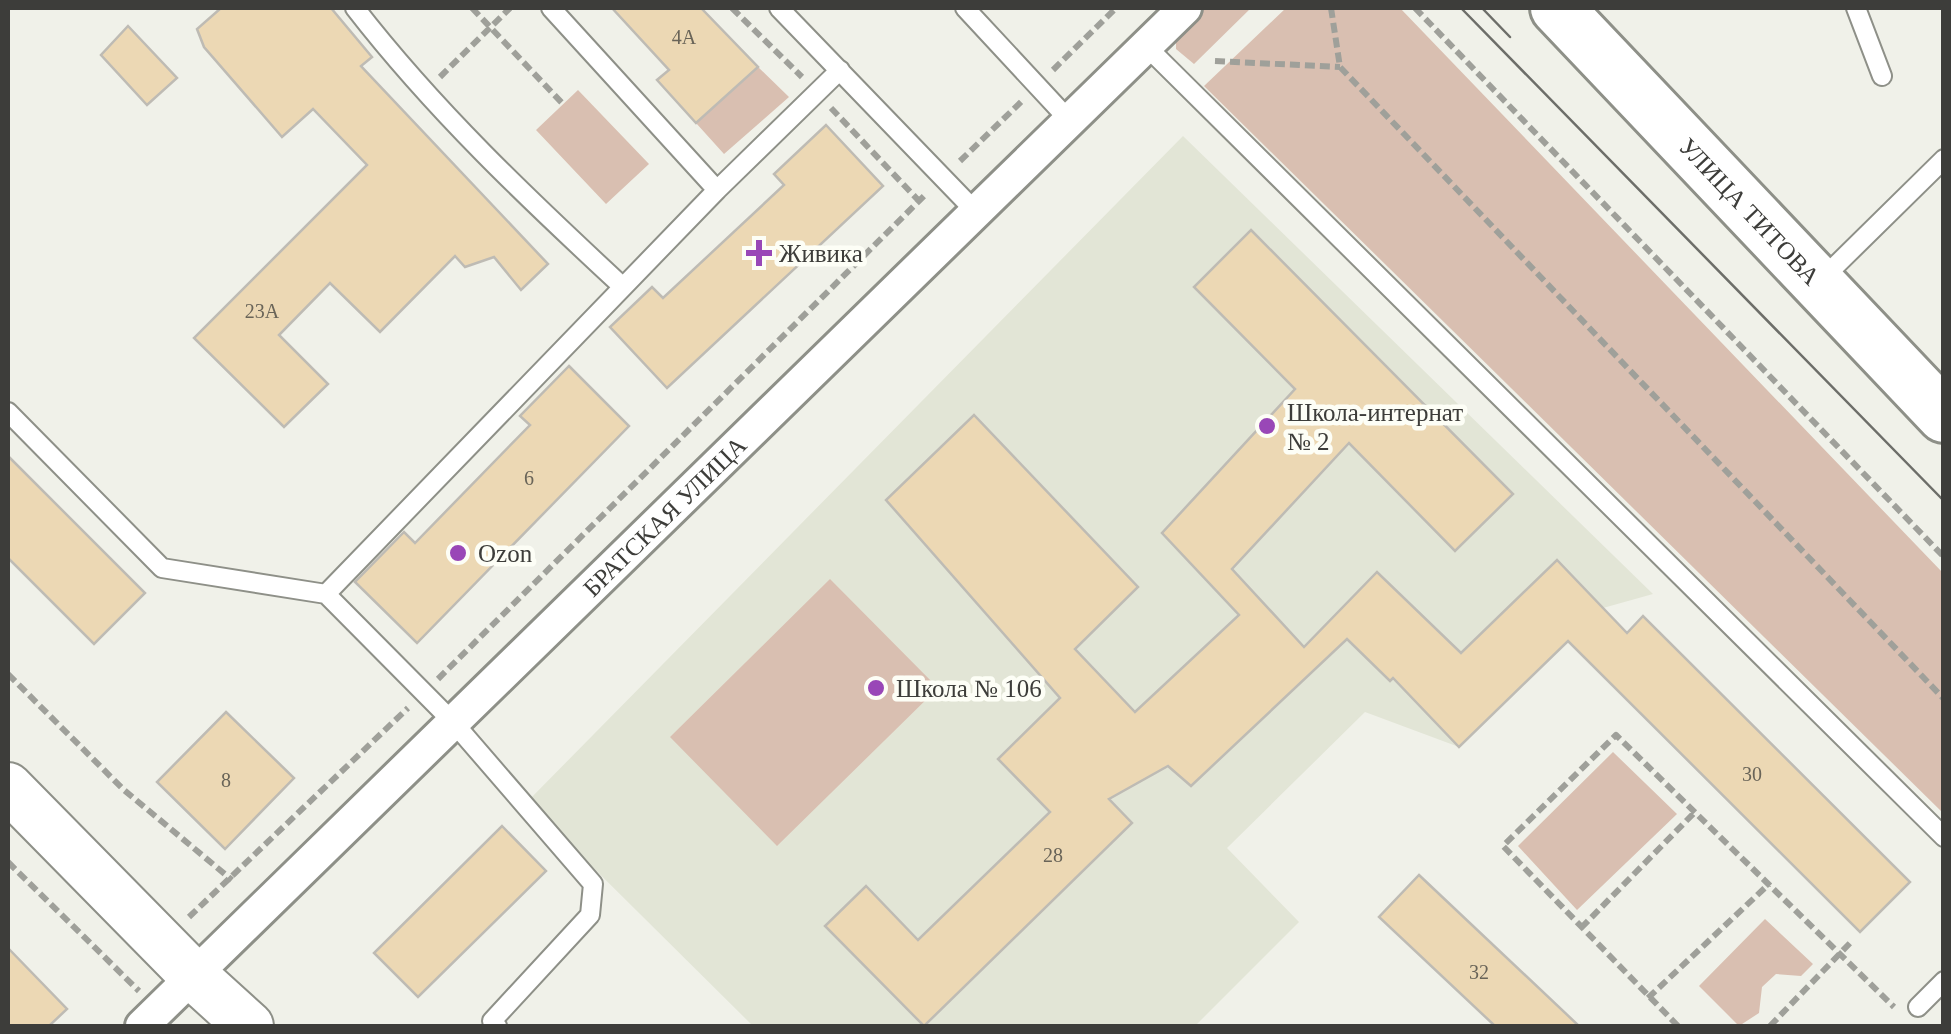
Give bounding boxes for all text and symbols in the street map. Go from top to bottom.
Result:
house number: 4А [672,26,697,48]
street label: УЛИЦА ТИТОВА [1674,132,1825,290]
place label: Живика [779,240,863,267]
marker: Живика [748,242,770,264]
house number: 23А [245,300,280,322]
place label: Школа-интернат № 2 [1287,399,1463,455]
marker: Школа-интернат № 2 [1256,415,1278,437]
street label: БРАТСКАЯ УЛИЦА [577,431,751,601]
house number: 6 [524,467,534,489]
place label: Ozon [478,540,533,567]
marker: Ozon [447,542,469,564]
place label: Школа № 106 [896,675,1042,702]
marker: Школа № 106 [865,677,887,699]
house number: 30 [1742,763,1762,785]
house number: 8 [221,769,231,791]
house number: 28 [1043,844,1063,866]
house number: 32 [1469,961,1489,983]

